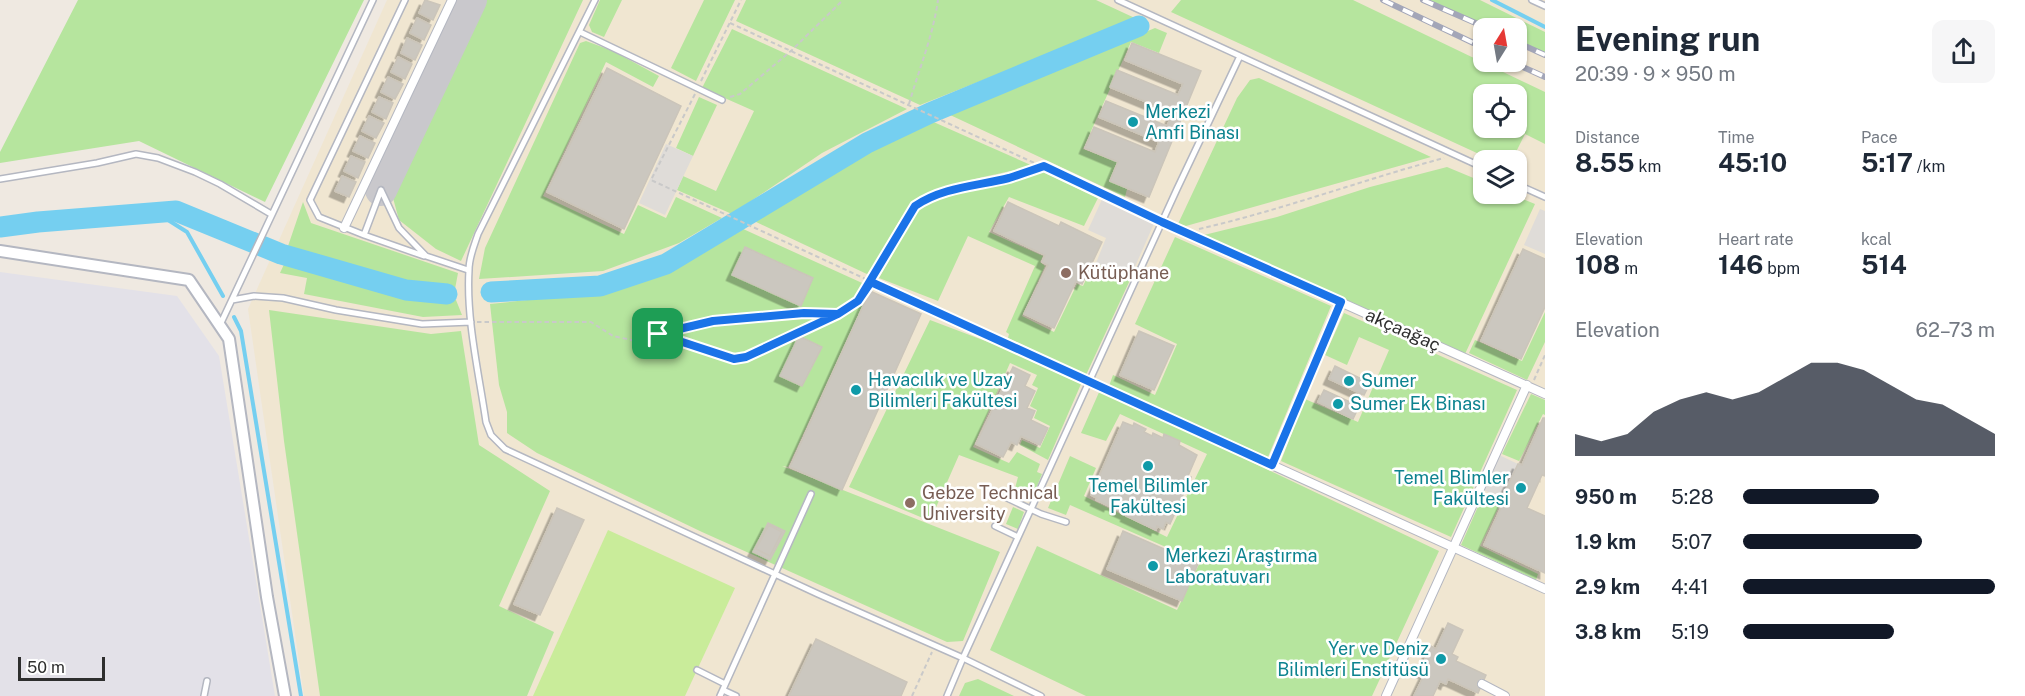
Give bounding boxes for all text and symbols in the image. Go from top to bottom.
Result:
north arrow [1473,18,1527,72]
map controls [1473,18,1527,204]
text: Evening run [1575,20,1760,58]
button: share [1932,20,1995,83]
text: 20:39 · 9 × 950 m [1575,62,1736,86]
button: locate [1473,84,1527,138]
place label: Merkezi Amfi Binası [1145,101,1239,143]
marker: Merkezi Amfi Binası [1126,115,1140,129]
text: Distance [1575,128,1640,147]
text: Time [1718,128,1754,147]
text: Pace [1861,128,1898,147]
text: 8.55 [1575,147,1635,178]
text: 45:10 [1718,147,1787,178]
text: 5:17 [1861,147,1913,178]
button: layers [1473,150,1527,204]
text: km [1635,157,1661,176]
text: /km [1913,157,1945,176]
text: Elevation [1575,230,1643,249]
text: Heart rate [1718,230,1794,249]
text: kcal [1861,230,1892,249]
text: 108 [1575,249,1620,280]
text: 146 [1718,249,1763,280]
text: 514 [1861,249,1907,280]
text: m [1620,259,1638,278]
text: bpm [1763,259,1800,278]
place label: Kütüphane [1078,262,1169,283]
marker: Kütüphane [1059,266,1073,280]
street label: akçaağaç [1362,304,1444,355]
pin [632,308,683,359]
icon: arrive [641,317,674,350]
text: Elevation [1575,318,1660,342]
text: 62–73 m [1915,318,1995,342]
place label: Havacılık ve Uzay Bilimleri Fakültesi [868,369,1017,411]
place label: Sumer [1361,370,1416,391]
marker: Sumer [1342,374,1356,388]
marker: Havacılık ve Uzay Bilimleri Fakültesi [849,383,863,397]
place label: Sumer Ek Binası [1350,393,1486,414]
marker: Sumer Ek Binası [1331,397,1345,411]
marker: Temel Bilimler Fakültesi [1141,459,1155,473]
place label: Temel Blimler Fakültesi [1394,467,1509,509]
place label: Temel Bilimler Fakültesi [1088,475,1208,517]
marker: Temel Blimler Fakültesi [1514,481,1528,495]
place label: Gebze Technical University [922,482,1059,524]
text: 950 m [1575,485,1637,509]
text: 5:28 [1671,485,1714,509]
marker: Gebze Technical University [903,496,917,510]
text: 1.9 km [1575,530,1636,554]
text: 5:07 [1671,530,1712,554]
place label: Merkezi Araştırma Laboratuvarı [1165,545,1317,587]
marker: Merkezi Araştırma Laboratuvarı [1146,559,1160,573]
text: 2.9 km [1575,575,1640,599]
text: 4:41 [1671,575,1709,599]
text: 3.8 km [1575,620,1641,644]
text: 5:19 [1671,620,1709,644]
place label: Yer ve Deniz Bilimleri Enstitüsü [1277,638,1429,680]
marker: Yer ve Deniz Bilimleri Enstitüsü [1434,652,1448,666]
scale bar [18,654,105,682]
text: 50 m [27,658,65,677]

